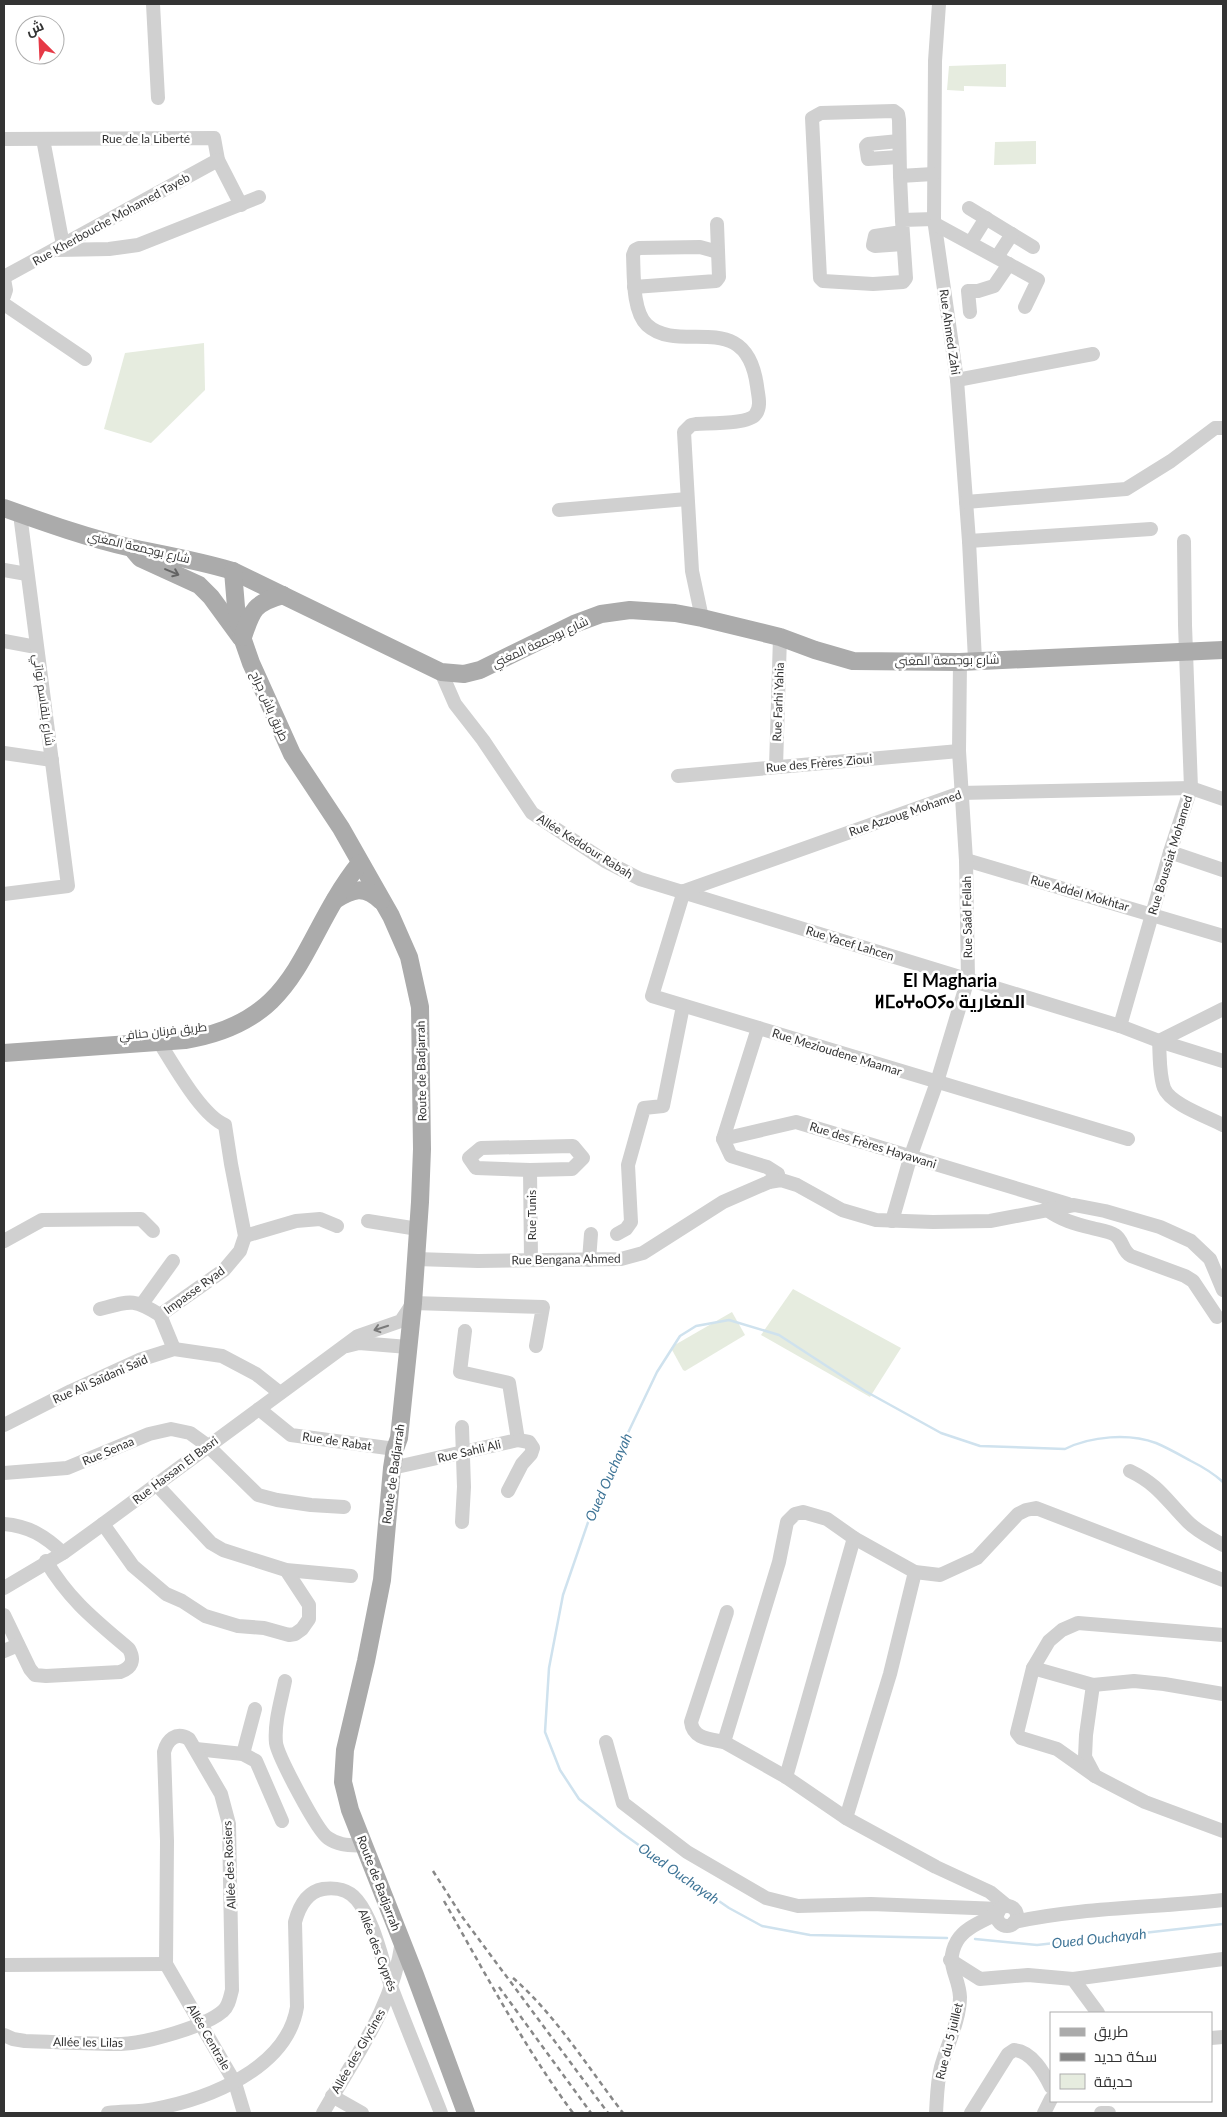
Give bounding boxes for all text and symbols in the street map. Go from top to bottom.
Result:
north arrow [15,15,65,65]
text: ش [23,16,47,40]
street label: Rue de la Liberté [102,131,190,146]
street label: Rue Kherbouche Mohamed Tayeb [30,169,192,269]
street label: Rue Ahmed Zahi [937,288,963,376]
street label: شارع بوجمعة المغني [86,528,192,569]
one-way arrow [164,568,179,577]
street label: شارع بوجمعة المغني [489,613,592,674]
street label: شارع بوجمعة المغني [895,652,999,671]
street label: شارع بلقاسم تواتي [27,653,58,747]
street label: Rue Farhi Yahia [769,662,787,742]
street label: طريق باش جراح [247,669,292,744]
street label: Rue des Frères Zioui [765,751,873,775]
street label: Rue Azzoug Mohamed [847,787,963,839]
street label: Rue Boussiat Mohamed [1145,793,1195,917]
street label: Allée Keddour Rabah [534,810,636,882]
street label: Rue Addel Mokhtar [1029,872,1132,914]
street label: Rue Saâd Fellah [959,876,975,958]
street label: Rue Yacef Lahcen [804,922,896,964]
district label: El Magharia ⵍⵎⴰⵖⴰⵔⵢⴰ المغارية [875,969,1025,1012]
street label: طريق فرنان حنافي [118,1019,208,1046]
street label: Route de Badjarrah [413,1020,429,1122]
street label: Rue Mezioudene Maamar [770,1025,904,1079]
street label: Rue des Frères Hayawani [808,1119,938,1171]
street label: Rue Tunis [524,1190,539,1240]
street label: Rue Bengana Ahmed [511,1251,621,1267]
street label: Impasse Ryad [161,1263,227,1317]
one-way arrow [374,1324,390,1334]
street label: Rue Ali Saïdani Saïd [50,1351,150,1407]
street label: Route de Badjarrah [379,1423,407,1525]
street label: Rue de Rabat [301,1429,373,1453]
water label: Oued Ouchayah [581,1430,635,1524]
street label: Rue Senaa [80,1433,136,1469]
street label: Rue Hassan El Basri [129,1433,221,1507]
street label: Rue Sahli Ali [436,1436,502,1466]
street label: Allée des Rosiers [219,1820,239,1910]
street label: Route de Badjarrah [354,1833,404,1933]
water label: Oued Ouchayah [635,1839,723,1907]
street label: Allée des Cyprés [355,1907,401,1993]
water label: Oued Ouchayah [1051,1925,1147,1951]
street label: Rue du 5 juillet [932,2000,966,2081]
street label: Allée Centrale [184,2001,234,2073]
street label: Allée des Glycines [328,2006,388,2096]
legend [1050,2012,1212,2102]
text: طريق [1094,2022,1128,2042]
street label: Allée les Lilas [53,2034,123,2050]
text: سكة حديد [1094,2047,1157,2065]
text: حديقة [1094,2072,1133,2090]

